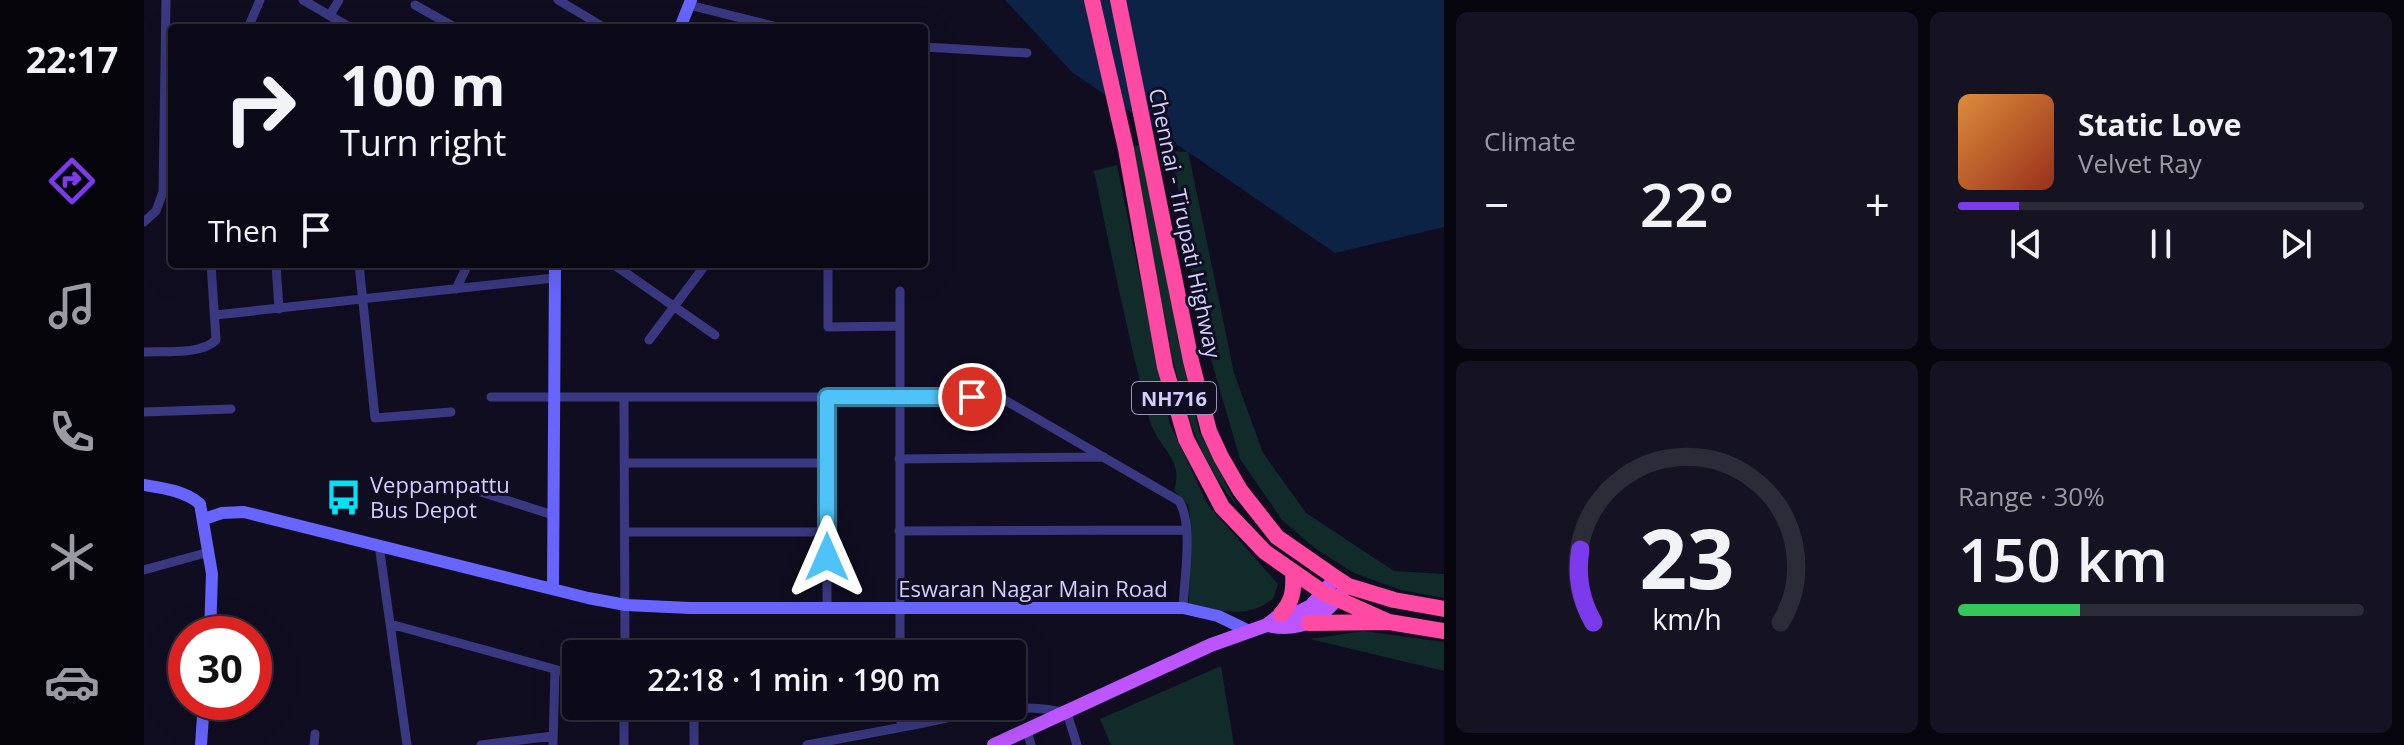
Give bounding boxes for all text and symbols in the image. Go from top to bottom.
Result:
text: 22:17 [26,35,118,84]
text: 100 m [340,46,506,122]
icon: right [208,56,312,160]
street label: Chennai - Tirupati Highway [1143,85,1230,362]
text: Static Love [2078,104,2241,145]
text: Turn right [340,118,506,167]
text: Climate [1484,123,1576,159]
text: Velvet Ray [2078,145,2202,181]
icon: directions [44,153,100,209]
text: 22° [1640,163,1734,245]
text: − [1484,174,1509,234]
text: + [1865,174,1890,234]
icon: arrive [294,208,338,252]
text: Then [208,210,278,251]
icon: previous [2004,222,2048,266]
icon: pause [2139,222,2183,266]
icon: next [2274,222,2318,266]
icon: music [44,278,100,334]
pin [938,363,1006,431]
icon: arrive [950,375,994,419]
road number: NH716 [1132,382,1216,414]
icon: phone [44,404,100,460]
place label: Veppampattu Bus Depot [370,469,510,524]
bus stop icon: Veppampattu Bus Depot [325,478,363,516]
text: Range · 30% [1958,478,2105,514]
text: 23 [1639,499,1735,612]
position arrow [785,515,869,599]
text: 150 km [1958,518,2168,600]
icon: climate [44,529,100,585]
street label: Eswaran Nagar Main Road [898,573,1168,603]
text: km/h [1652,599,1722,638]
speed limit sign: 30 [168,616,272,720]
icon: car [44,654,100,710]
text: 22:18 · 1 min · 190 m [647,659,941,700]

